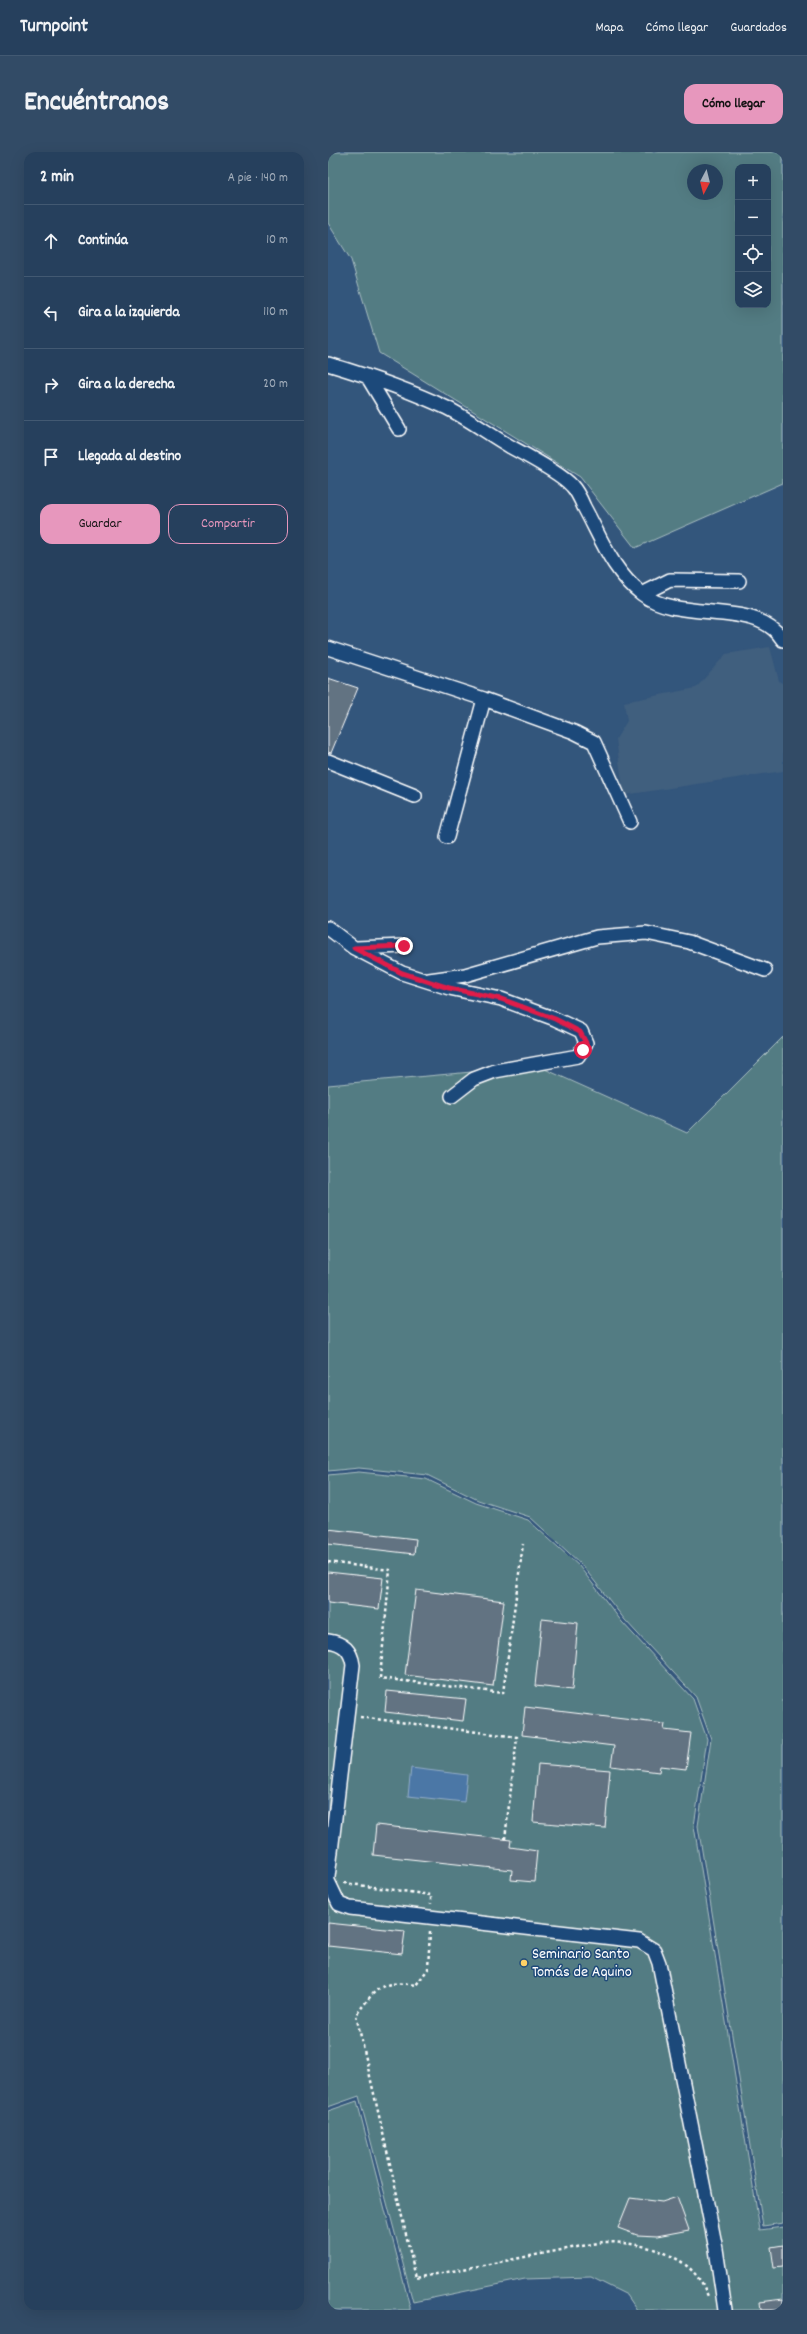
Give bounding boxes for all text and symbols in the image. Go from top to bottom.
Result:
text: Turnpoint [20,14,88,41]
text: Mapa [596,18,623,38]
text: Cómo llegar [645,18,708,38]
text: Guardados [730,18,787,38]
text: Encuéntranos [24,84,169,124]
button: Cómo llegar [684,84,783,124]
north arrow [687,164,723,200]
map controls [735,164,771,308]
button: + [735,164,771,200]
text: 2 min [40,166,74,190]
text: A pie · 140 m [228,169,288,188]
button: − [735,200,771,236]
icon: ahead [40,230,62,252]
text: Continúa [78,230,128,252]
text: 10 m [266,231,288,250]
button: locate [735,236,771,272]
button: layers [735,272,771,308]
icon: left [40,302,62,324]
text: Gira a la izquierda [78,302,179,324]
text: 110 m [263,303,288,322]
icon: right [40,374,62,396]
text: Gira a la derecha [78,374,175,396]
text: 20 m [263,375,288,394]
icon: arrive [40,446,62,468]
text: Llegada al destino [78,446,181,468]
button: Guardar [40,504,160,544]
button: Compartir [168,504,288,544]
route end [395,937,413,955]
route start [574,1041,592,1059]
place label: Seminario Santo Tomás de Aquino [532,1943,632,1984]
marker: Seminario Santo Tomás de Aquino [519,1958,529,1968]

